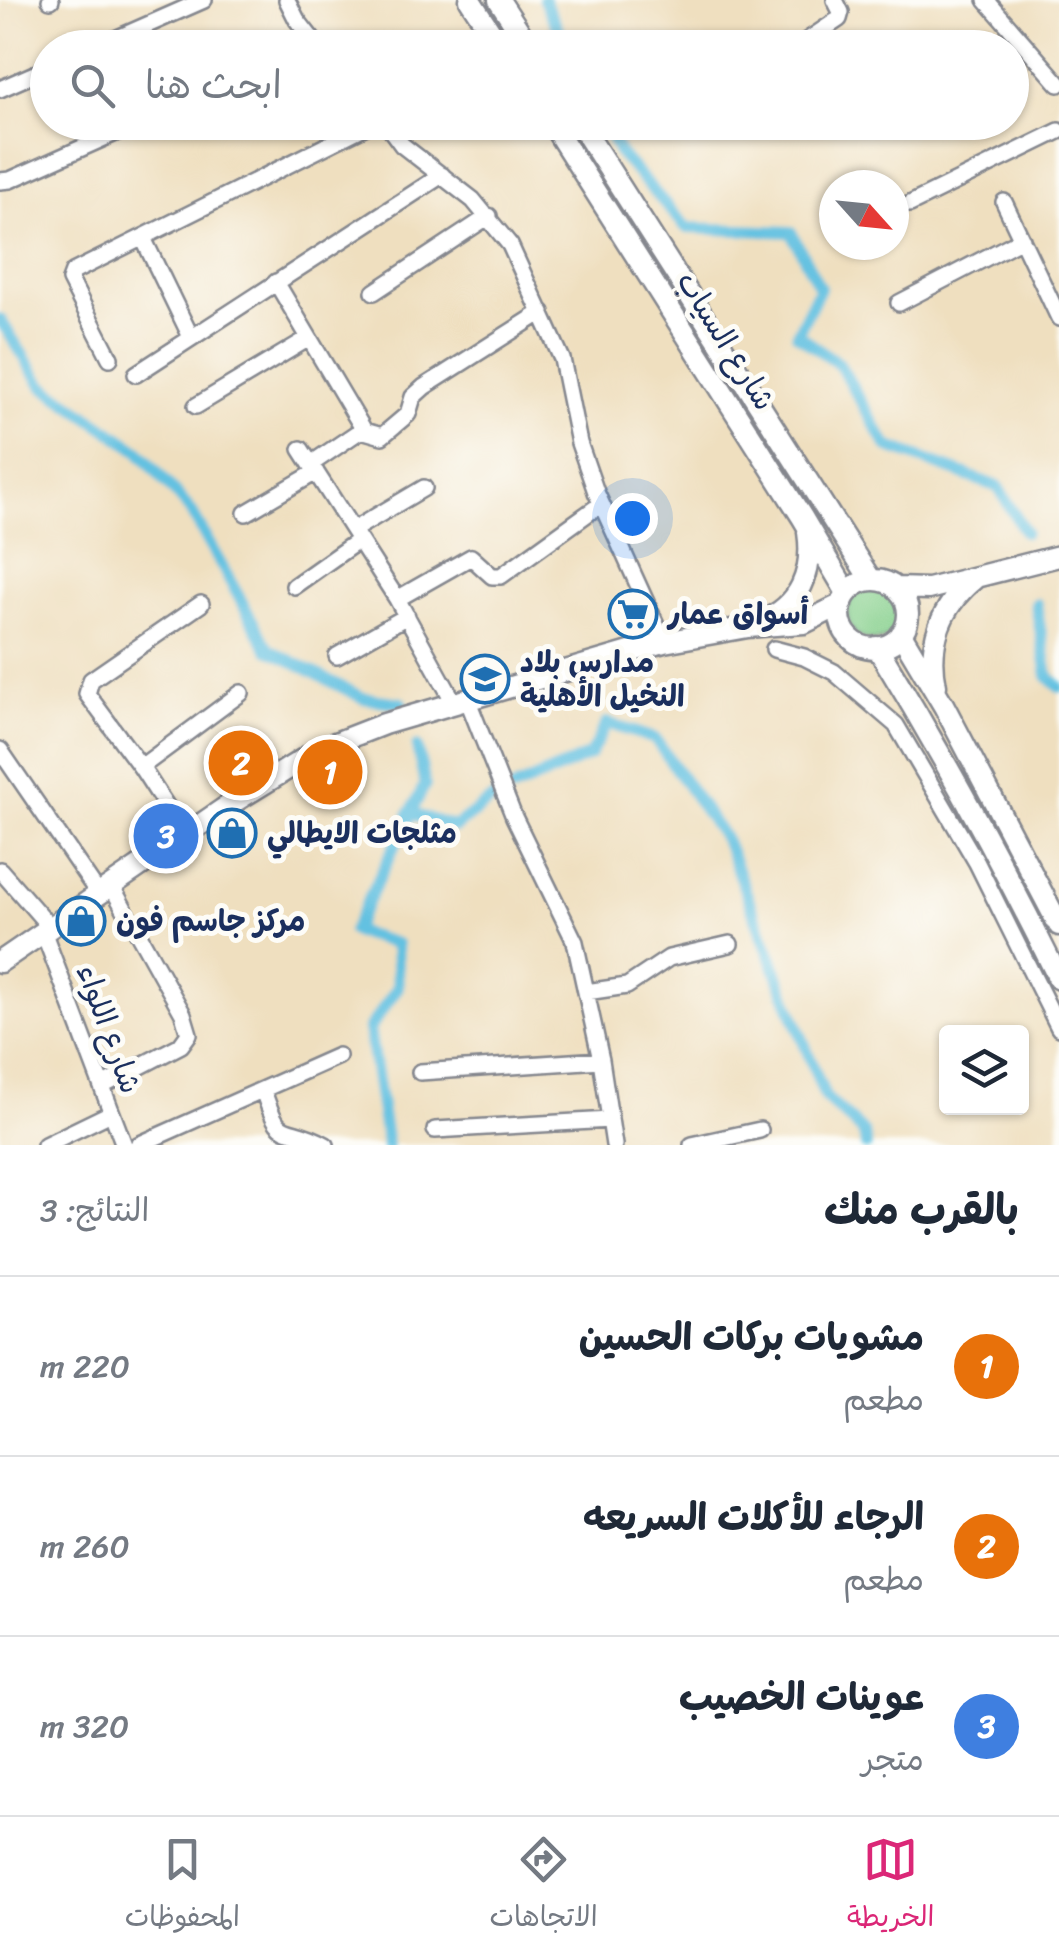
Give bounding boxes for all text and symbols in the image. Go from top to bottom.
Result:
search box [30,30,1029,140]
text: ابحث هنا [145,52,282,119]
icon: search [65,58,120,113]
north arrow [819,170,909,260]
street label: شارع السياب [662,260,790,422]
your location [607,493,658,544]
place label: أسواق عمار [666,587,810,641]
supermarket icon: أسواق عمار [607,588,659,640]
place label: مدارس بلاد النخيل الأهلية [520,635,685,723]
school or university icon: مدارس بلاد النخيل الأهلية [459,653,511,705]
pin: 2 [208,726,274,800]
pin: 1 [298,734,362,810]
pin: 3 [134,798,198,874]
place label: مثلجات الايطالي [267,806,457,860]
shop icon: مثلجات الايطالي [206,807,258,859]
place label: مركز جاسم فون [116,894,305,948]
shop icon: مركز جاسم فون [55,895,107,947]
street label: شارع اللواء [61,957,157,1101]
map controls [939,1025,1029,1115]
button: layers [939,1025,1029,1115]
text: بالقرب منك [824,1173,1019,1247]
text: النتائج: 3 [40,1182,149,1239]
text: مشويات بركات الحسين [579,1304,924,1371]
text: 220 m [40,1338,130,1395]
text: 1 [980,1338,993,1395]
text: مطعم [843,1371,924,1428]
text: الرجاء للأكلات السريعه [583,1484,924,1551]
text: 260 m [40,1518,130,1575]
text: 2 [977,1518,996,1575]
text: مطعم [843,1551,924,1608]
text: عوينات الخصيب [679,1664,924,1731]
text: 320 m [40,1698,129,1755]
text: 3 [978,1698,995,1755]
text: متجر [861,1731,924,1788]
tab: المحفوظات [125,1832,240,1941]
tab: الاتجاهات [489,1832,598,1941]
tab: الخريطة [847,1832,934,1941]

